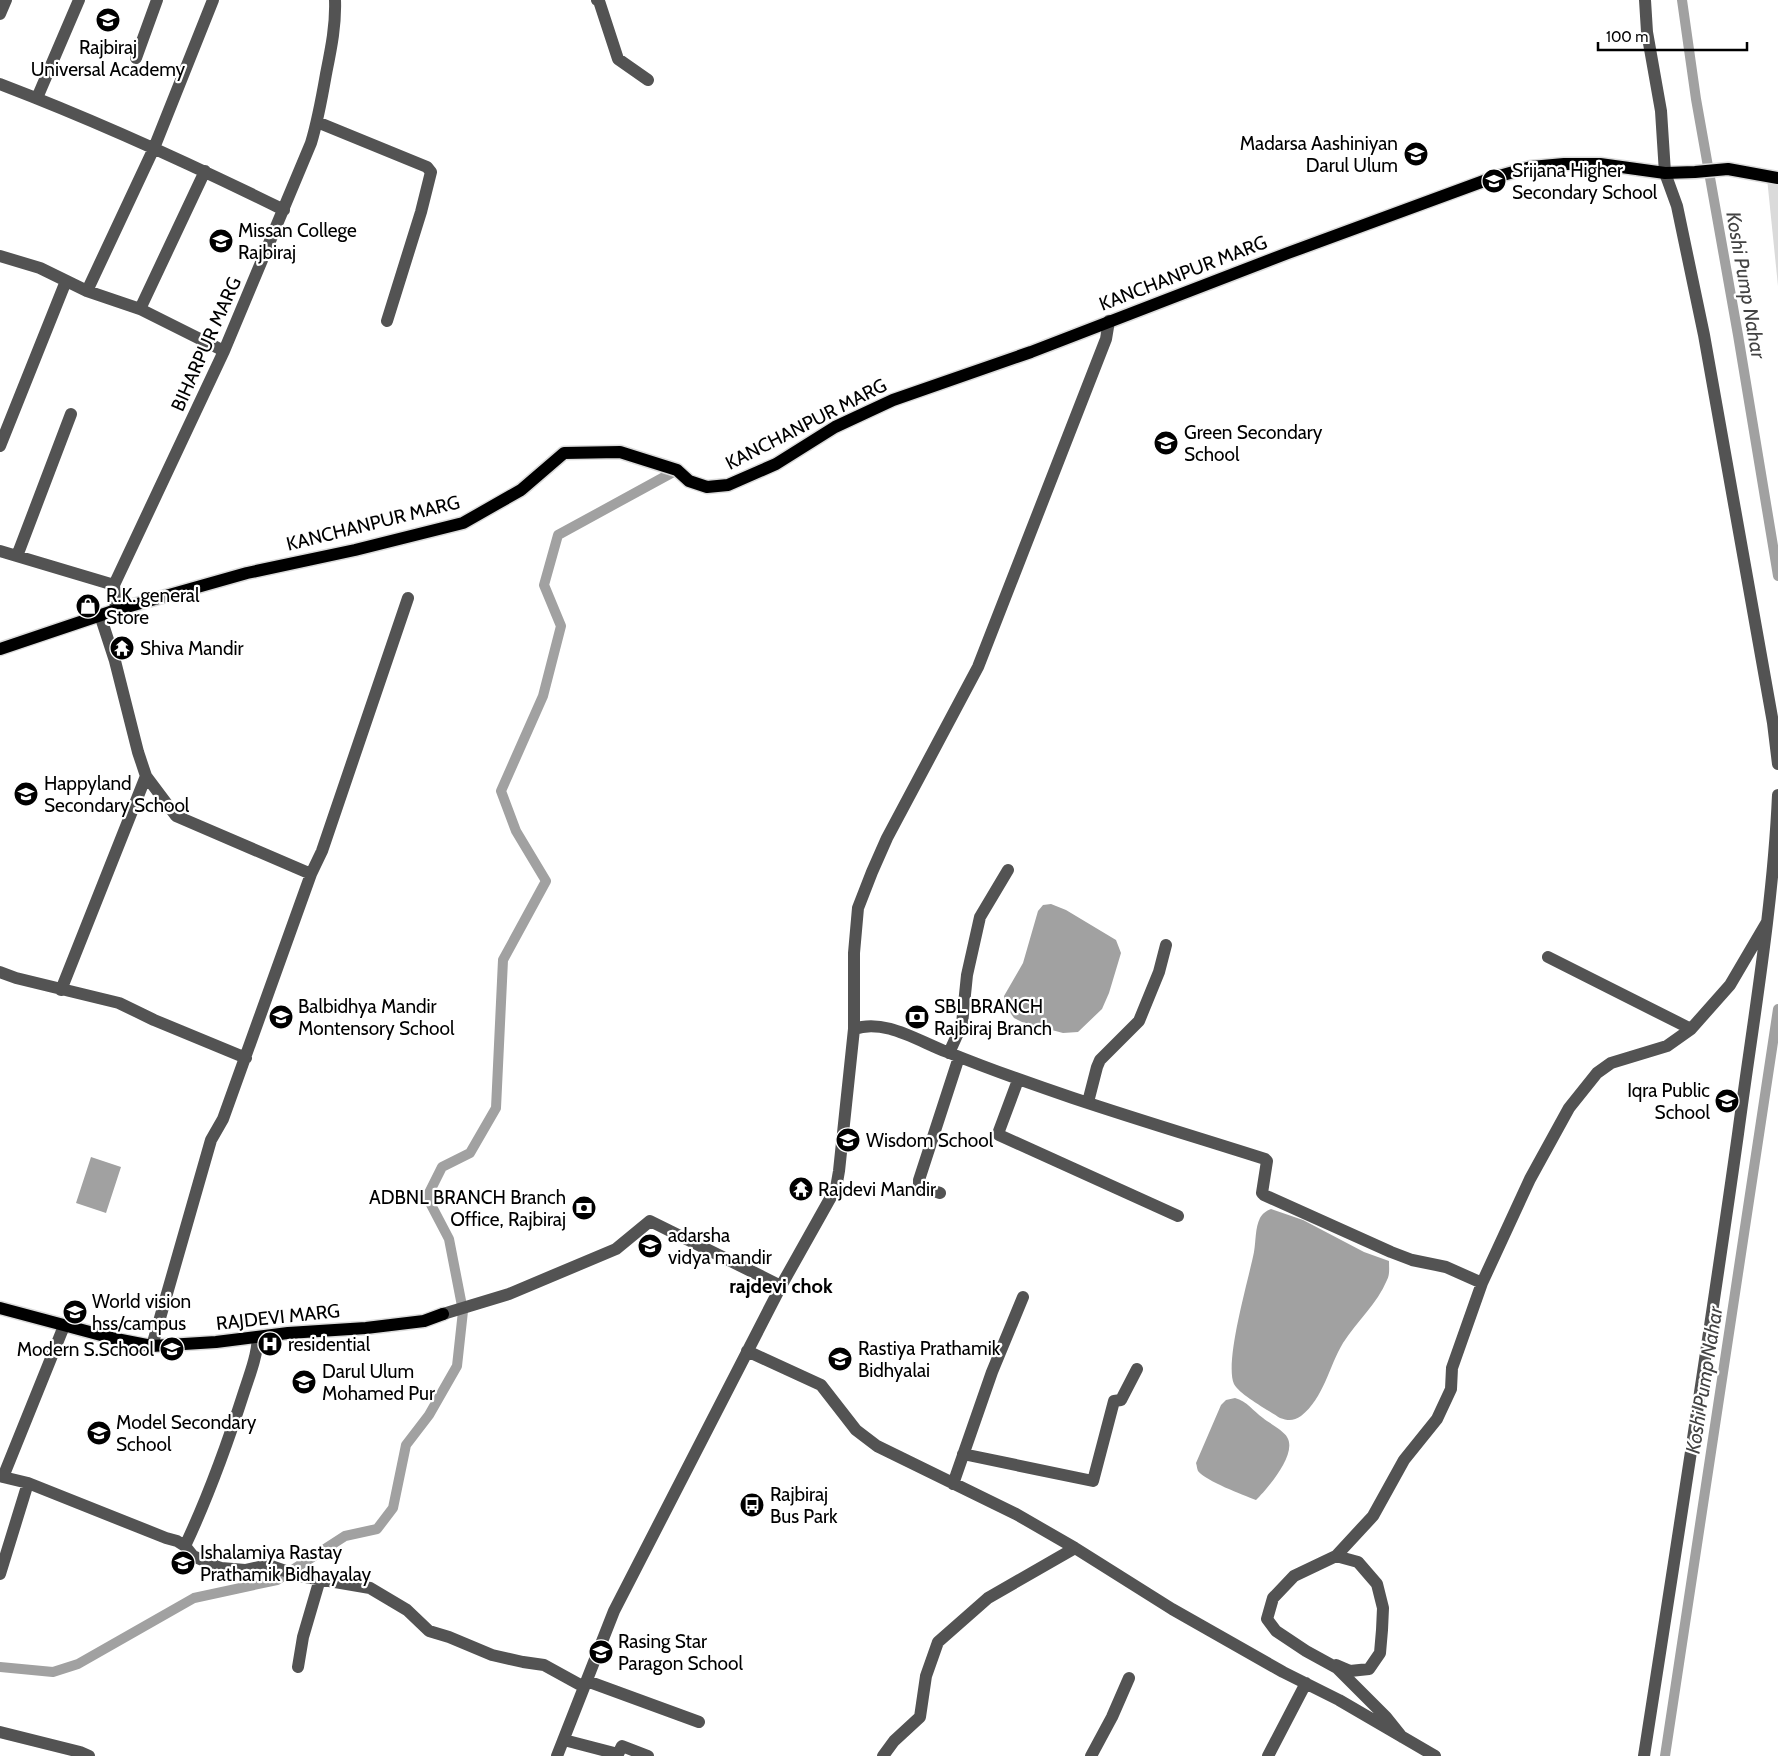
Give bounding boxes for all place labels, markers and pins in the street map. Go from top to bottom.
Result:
school or university icon: Rajbiraj Universal Academy [95,7,121,33]
place label: Rajbiraj Universal Academy [31,36,186,81]
place label: Madarsa Aashiniyan Darul Ulum [1240,132,1398,177]
school or university icon: Madarsa Aashiniyan Darul Ulum [1403,141,1429,167]
place label: Srijana Higher Secondary School [1512,159,1658,204]
school or university icon: Srijana Higher Secondary School [1481,168,1507,194]
place label: Missan College Rajbiraj [238,219,357,264]
school or university icon: Missan College Rajbiraj [208,228,234,254]
place label: Green Secondary School [1184,421,1323,466]
school or university icon: Green Secondary School [1153,430,1179,456]
place label: R.K. general Store [106,584,200,629]
shop icon: R.K. general Store [75,593,101,619]
temple icon: Shiva Mandir [109,635,135,661]
place label: Shiva Mandir [140,637,244,660]
place label: Happyland Secondary School [44,772,190,817]
school or university icon: Happyland Secondary School [13,781,39,807]
place label: Balbidhya Mandir Montensory School [298,995,455,1040]
place label: SBL BRANCH Rajbiraj Branch [934,995,1052,1040]
school or university icon: Balbidhya Mandir Montensory School [268,1004,294,1030]
bank icon: SBL BRANCH Rajbiraj Branch [904,1004,930,1030]
place label: Iqra Public School [1627,1079,1711,1124]
school or university icon: Iqra Public School [1714,1088,1740,1114]
school or university icon: Wisdom School [835,1127,861,1153]
place label: Wisdom School [866,1129,994,1152]
temple icon: Rajdevi Mandir [788,1176,814,1202]
place label: Rajdevi Mandir [818,1178,936,1201]
place label: ADBNL BRANCH Branch Office, Rajbiraj [369,1186,566,1231]
bank icon: ADBNL BRANCH Branch Office, Rajbiraj [571,1195,597,1221]
place label: adarsha vidya mandir [668,1224,772,1269]
school or university icon: adarsha vidya mandir [637,1233,663,1259]
place label: World vision hss/campus [92,1290,191,1335]
school or university icon: World vision hss/campus [62,1299,88,1325]
hospital icon: residential [257,1331,283,1357]
place label: residential [288,1333,371,1356]
school or university icon: Modern S.School [159,1336,185,1362]
place label: Rastiya Prathamik Bidhyalai [858,1337,1001,1382]
place label: Modern S.School [17,1338,155,1361]
school or university icon: Rastiya Prathamik Bidhyalai [827,1346,853,1372]
place label: Darul Ulum Mohamed Pur [322,1360,435,1405]
school or university icon: Darul Ulum Mohamed Pur [291,1369,317,1395]
place label: Model Secondary School [116,1411,257,1456]
school or university icon: Model Secondary School [86,1420,112,1446]
place label: Rajbiraj Bus Park [770,1483,838,1528]
bus stop icon: Rajbiraj Bus Park [739,1492,765,1518]
place label: Ishalamiya Rastay Prathamik Bidhayalay [200,1541,371,1586]
school or university icon: Ishalamiya Rastay Prathamik Bidhayalay [170,1550,196,1576]
place label: Rasing Star Paragon School [618,1630,743,1675]
school or university icon: Rasing Star Paragon School [588,1639,614,1665]

